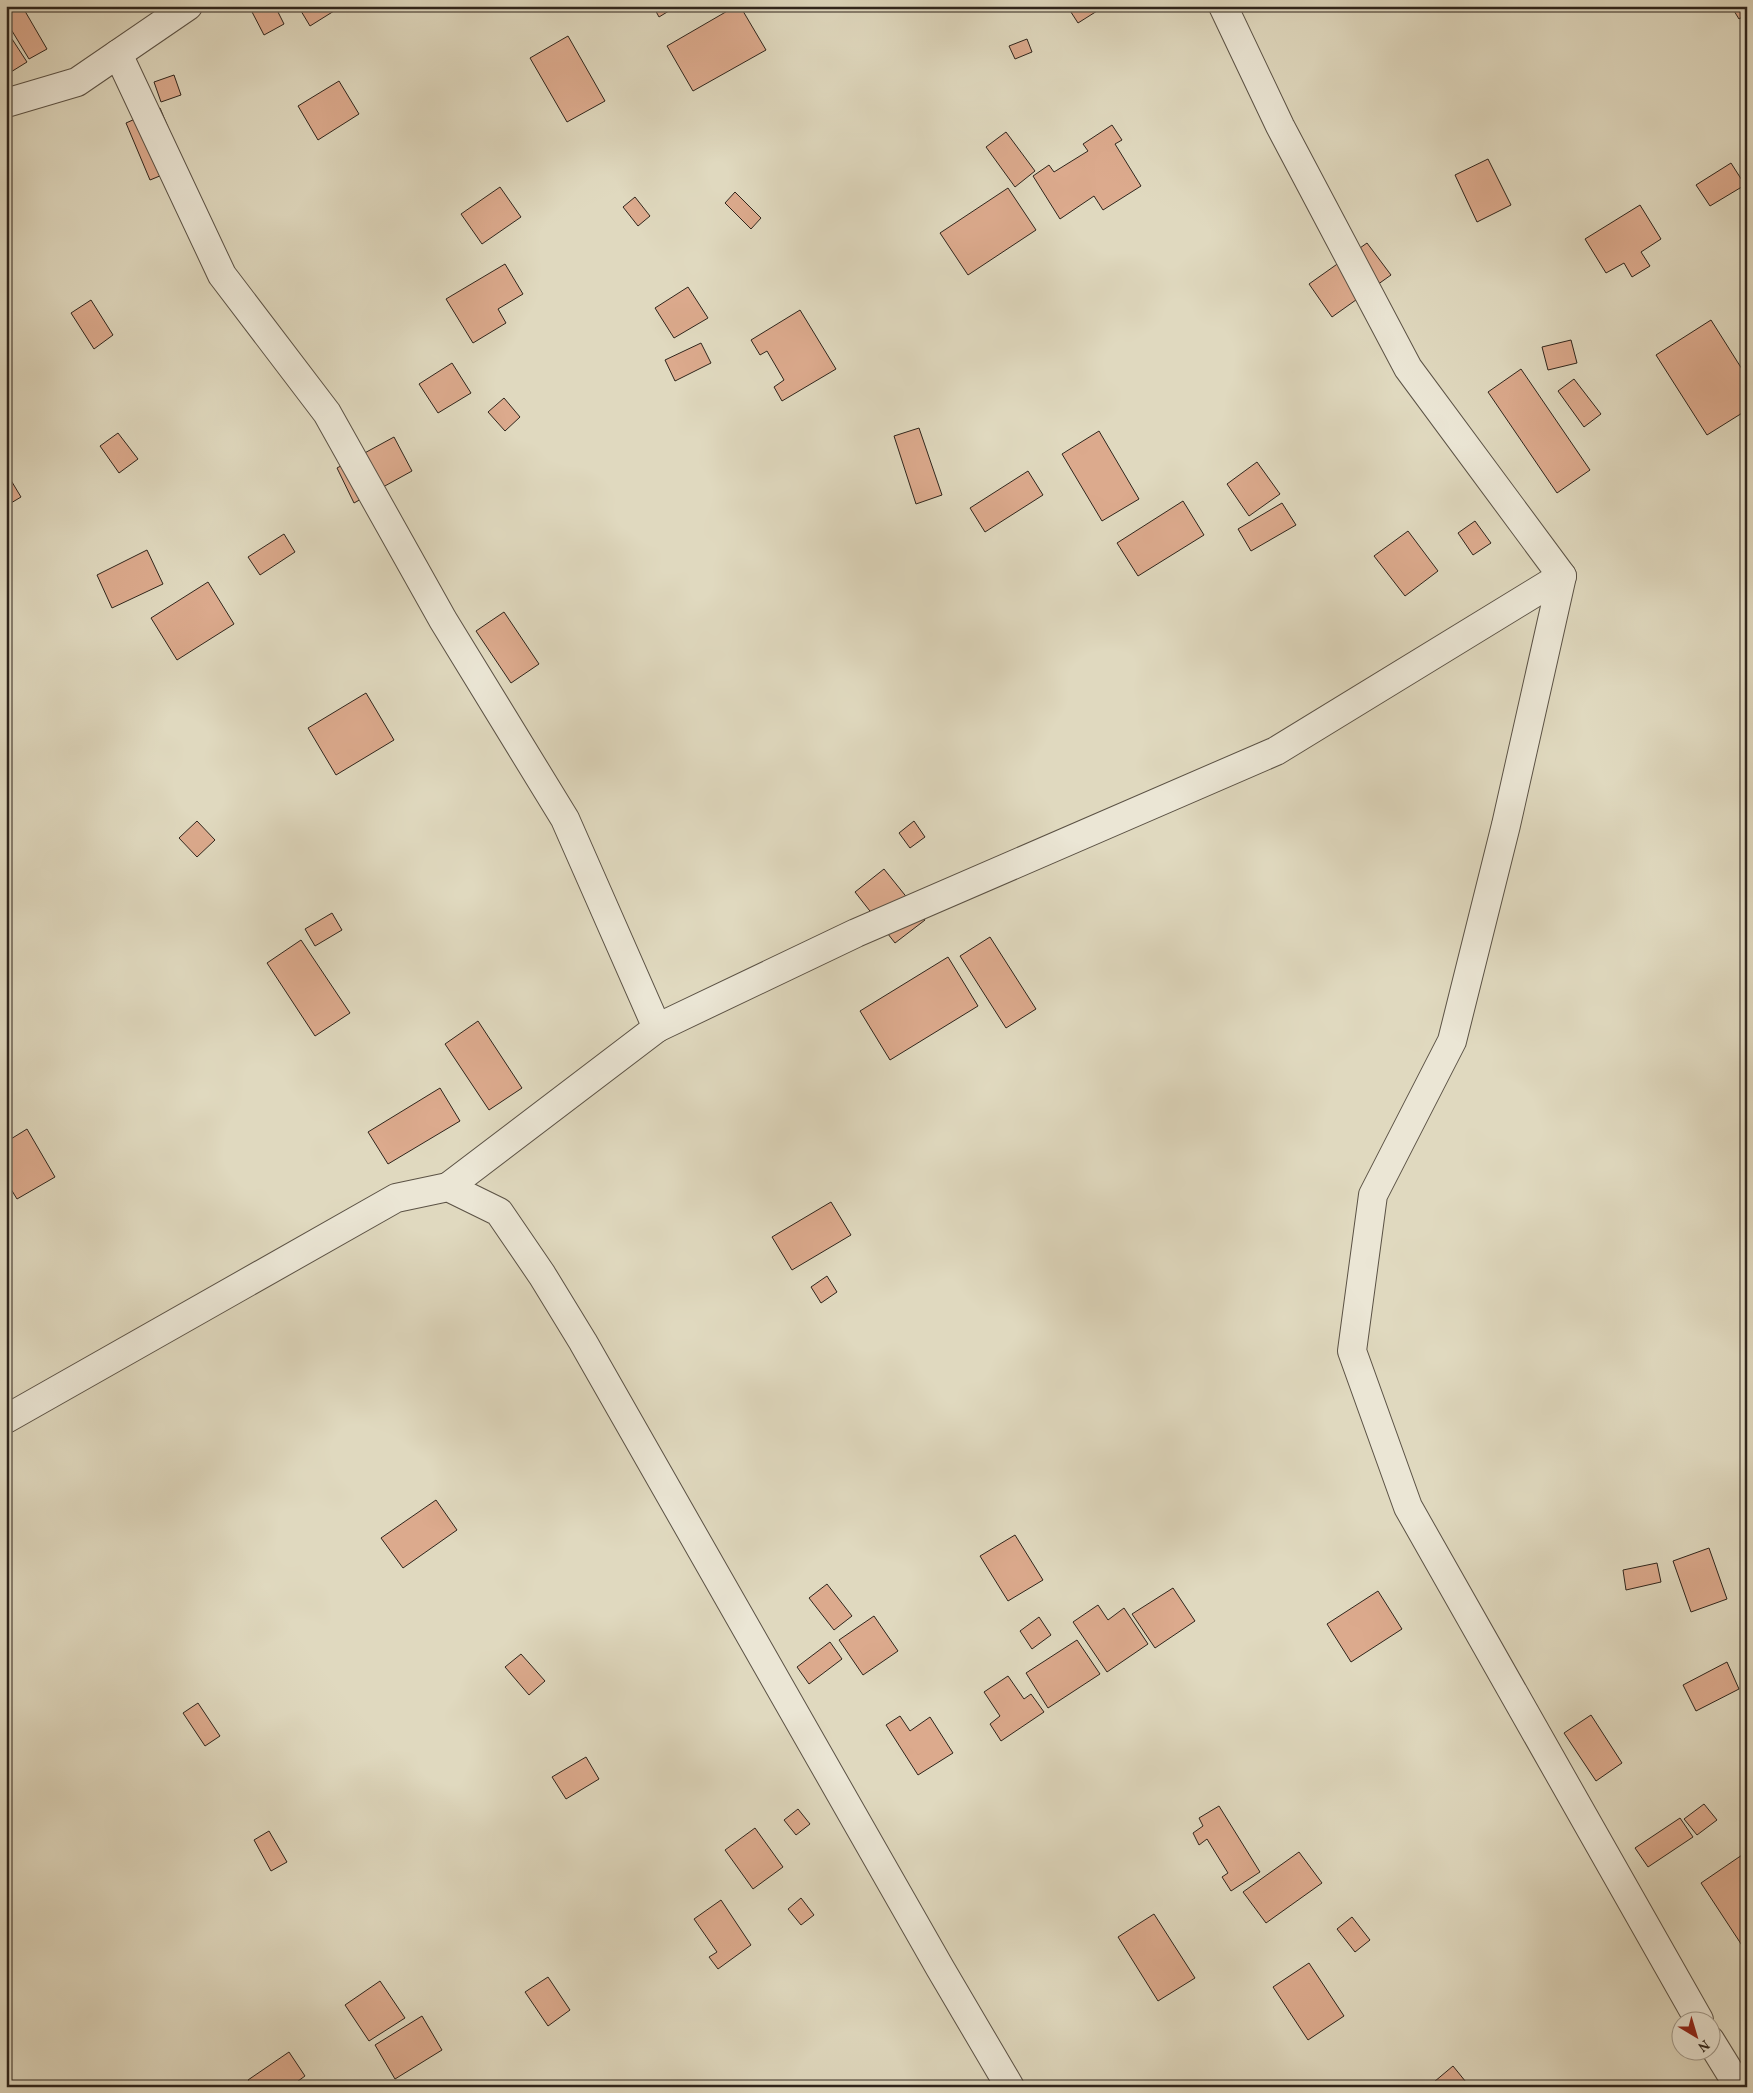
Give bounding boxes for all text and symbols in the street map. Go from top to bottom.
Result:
north arrow [1670,2010,1720,2060]
text: N [1693,2034,1713,2056]

